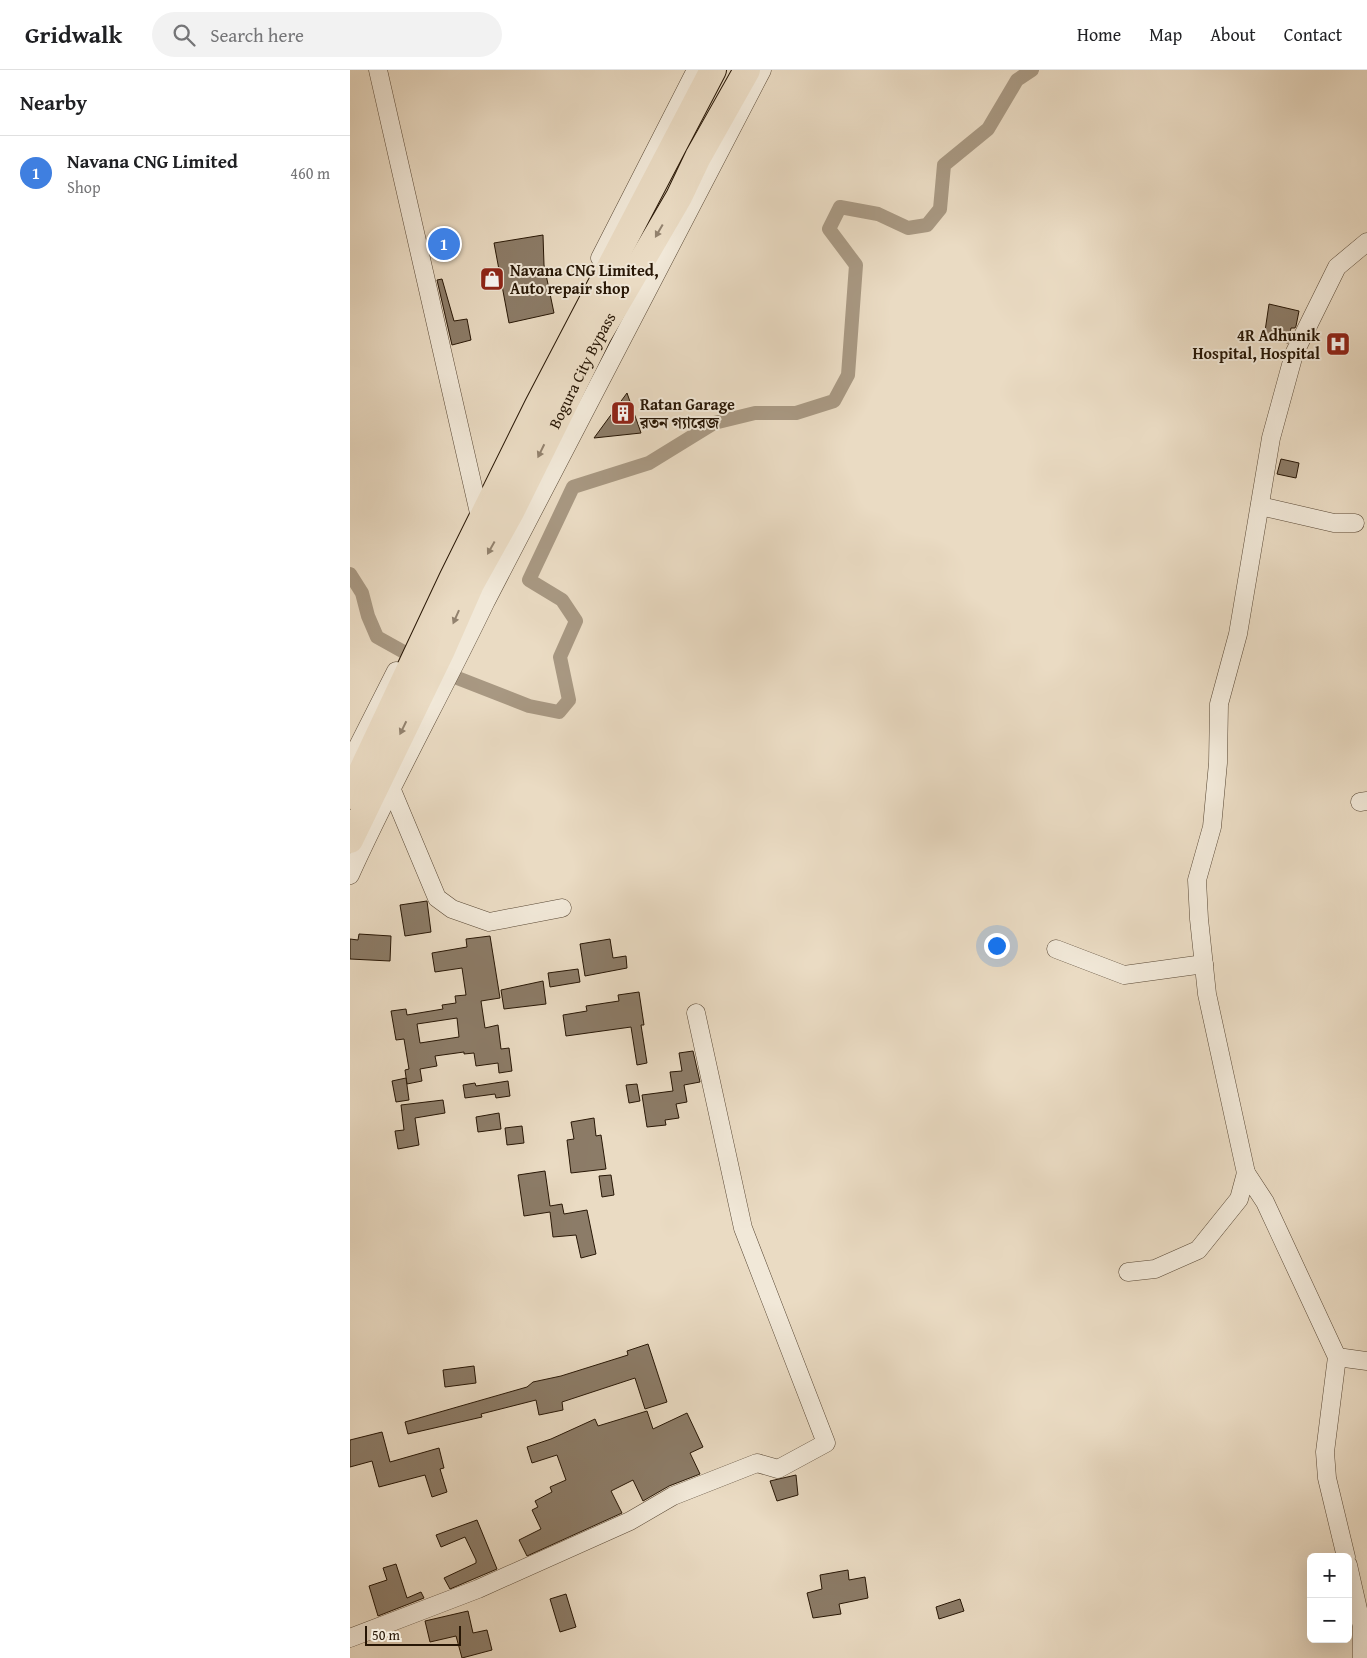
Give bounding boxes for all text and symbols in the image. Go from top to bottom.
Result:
search box [152,12,502,57]
text: Gridwalk [25,17,122,52]
icon: search [170,21,198,49]
text: Search here [210,21,304,49]
text: Home [1077,21,1121,48]
text: Map [1149,21,1182,48]
text: About [1210,21,1256,48]
text: Contact [1284,21,1342,48]
text: Nearby [20,87,87,118]
text: Navana CNG Limited [67,147,238,175]
text: 1 [32,161,40,185]
text: 460 m [290,161,330,185]
text: Shop [67,175,101,199]
one-way arrow [655,223,663,238]
pin: 1 [428,225,460,263]
place label: Navana CNG Limited, Auto repair shop [510,258,658,300]
shop icon: Navana CNG Limited, Auto repair shop [479,266,505,292]
street label: Bogura City Bypass [542,308,621,433]
place label: 4R Adhunik Hospital, Hospital [1192,323,1321,365]
hospital icon: 4R Adhunik Hospital, Hospital [1325,331,1351,357]
place label: Ratan Garage রতন গ্যারেজ [639,392,735,434]
building icon: Ratan Garage রতন গ্যারেজ [610,400,636,426]
one-way arrow [537,444,545,458]
one-way arrow [487,541,495,555]
one-way arrow [452,610,460,624]
one-way arrow [399,720,407,735]
your location [984,933,1010,959]
map controls [1307,1553,1352,1643]
button: + [1307,1553,1352,1598]
button: − [1307,1598,1352,1643]
scale bar [365,1623,461,1646]
text: 50 m [372,1625,400,1645]

